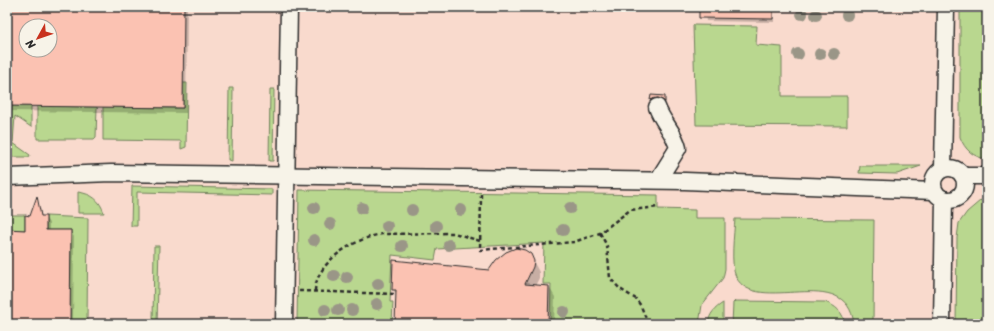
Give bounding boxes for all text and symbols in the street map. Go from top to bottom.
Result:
north arrow [18,18,58,58]
text: N [21,35,41,54]

